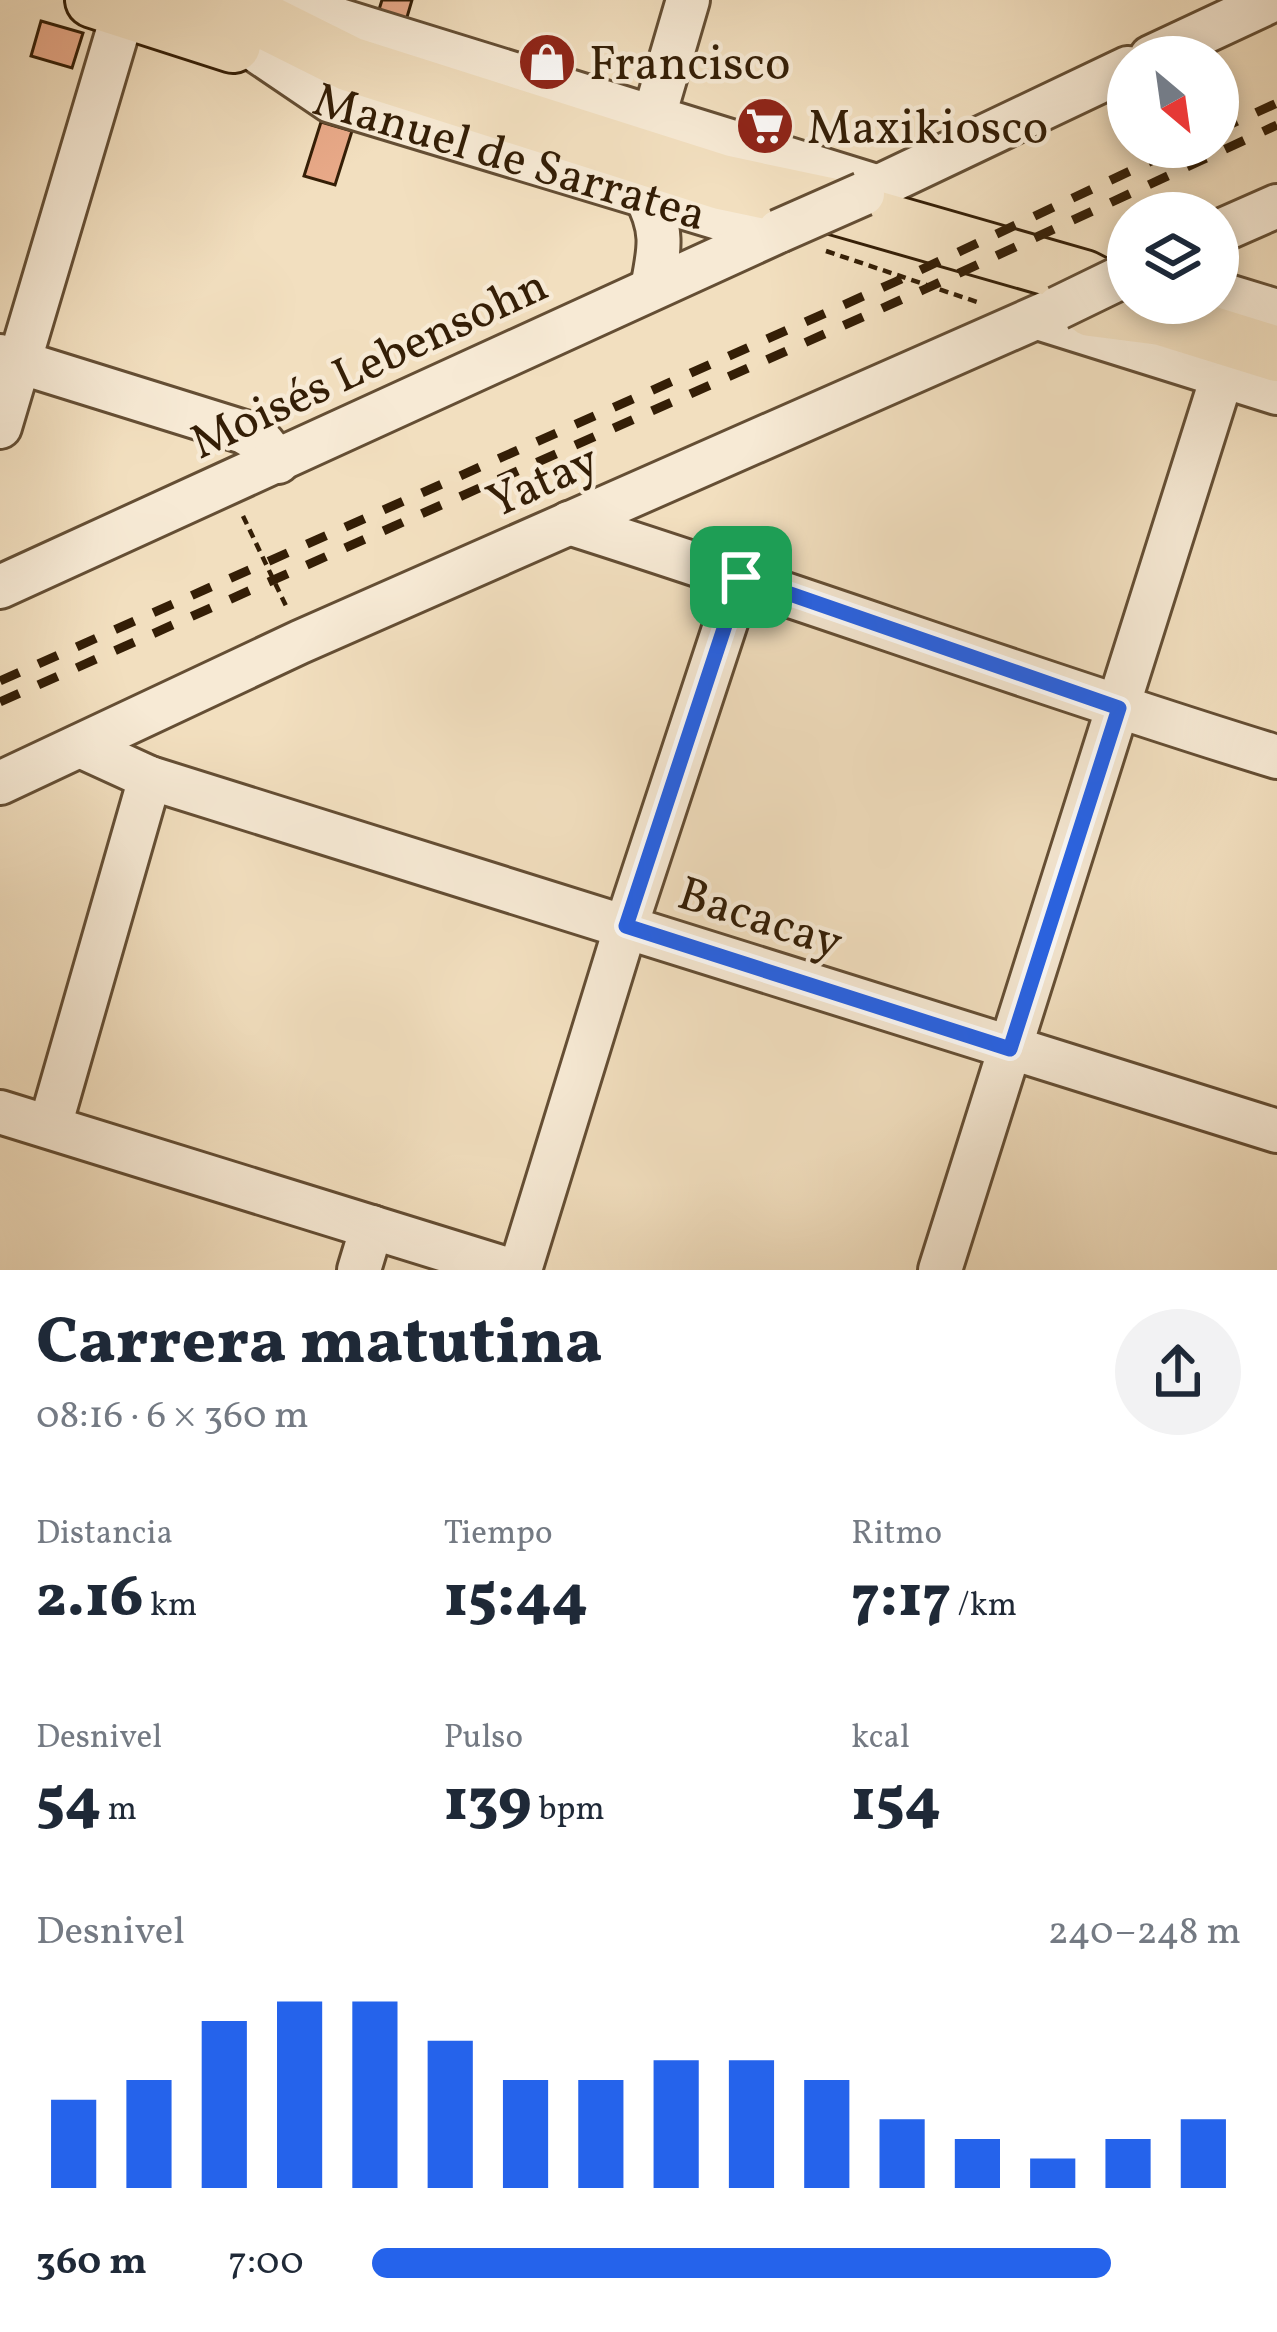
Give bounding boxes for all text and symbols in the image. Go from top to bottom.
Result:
shop icon: Francisco [516,31,578,93]
place label: Francisco [589,33,791,100]
north arrow [1107,36,1239,168]
map controls [1107,36,1239,324]
street label: Manuel de Sarratea [304,68,714,251]
supermarket icon: Maxikiosco [734,95,796,157]
place label: Maxikiosco [807,97,1048,164]
button: layers [1107,192,1239,324]
street label: Moisés Lebensohn [180,254,560,478]
street label: Yatay [477,429,610,537]
pin [690,526,792,628]
icon: arrive [708,544,774,610]
street label: Bacacay [669,862,850,978]
text: Carrera matutina [36,1299,602,1391]
button: share [1115,1309,1241,1435]
text: 08:16 · 6 × 360 m [36,1390,309,1444]
text: Distancia [36,1512,173,1558]
text: Tiempo [444,1512,553,1558]
text: Ritmo [851,1512,942,1558]
text: 2.16 [36,1558,143,1641]
text: 15:44 [444,1558,588,1641]
text: 7:17 [851,1558,951,1641]
text: km [143,1584,197,1630]
text: /km [951,1584,1017,1630]
text: Desnivel [36,1716,162,1762]
text: Pulso [444,1716,523,1762]
text: kcal [851,1716,910,1762]
text: 54 [36,1762,101,1845]
text: 139 [444,1762,532,1845]
text: 154 [851,1762,941,1845]
text: m [101,1788,137,1834]
text: bpm [532,1788,605,1834]
text: Desnivel [36,1906,185,1960]
text: 240–248 m [1048,1906,1241,1960]
text: 360 m [36,2236,147,2290]
text: 7:00 [228,2236,304,2290]

